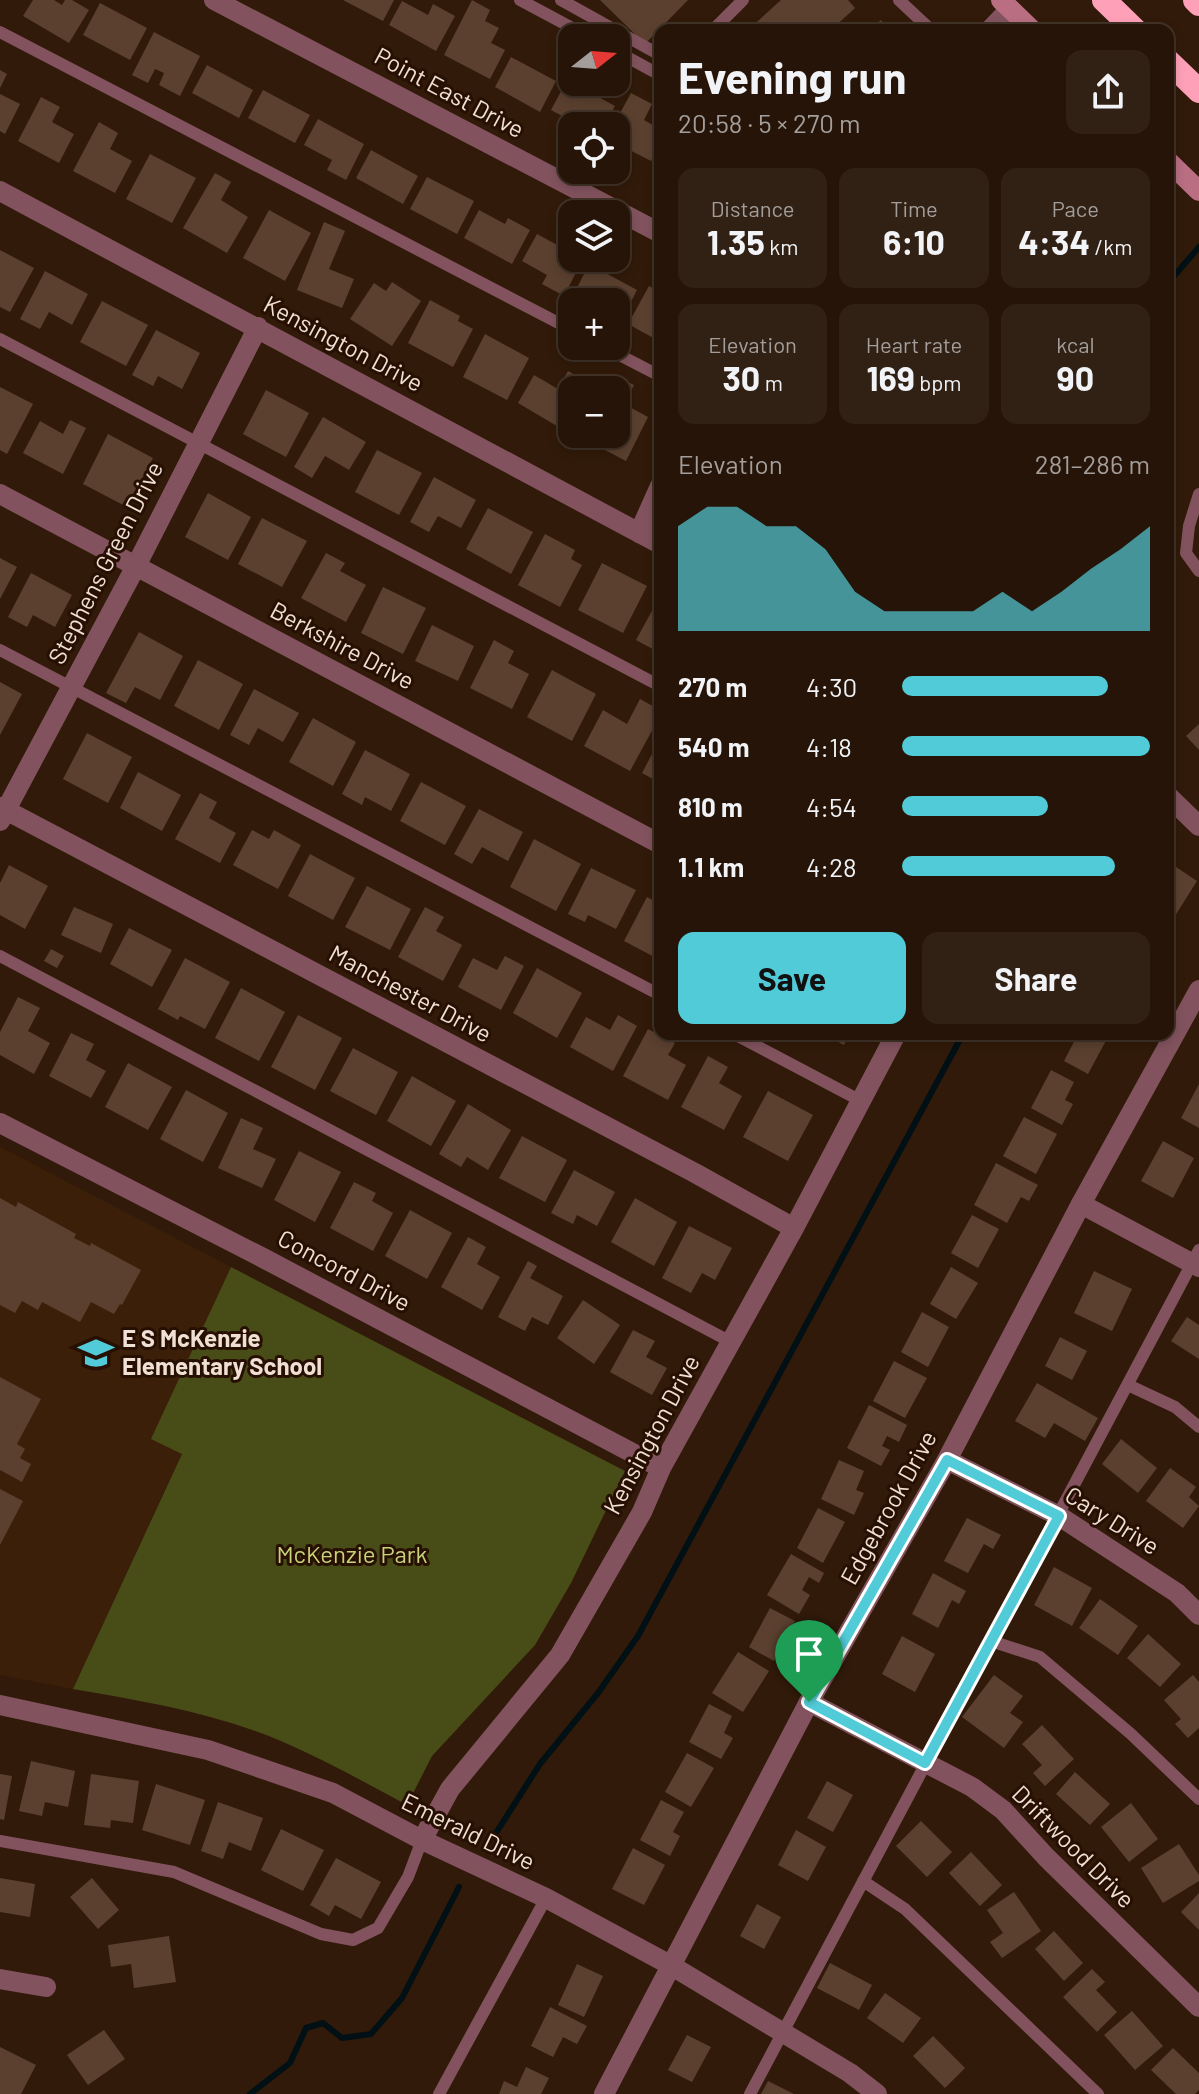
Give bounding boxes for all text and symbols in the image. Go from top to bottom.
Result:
north arrow [558,24,630,96]
map controls [558,24,630,448]
street label: Point East Drive [370,40,529,143]
text: Evening run [678,50,907,103]
button: share [1066,50,1150,134]
text: 20:58 · 5 × 270 m [678,107,861,138]
button: locate [558,112,630,184]
text: Distance [711,195,795,221]
text: Time [890,195,938,221]
text: Pace [1052,195,1099,221]
button: layers [558,200,630,272]
text: 1.35 [707,221,765,262]
text: 6:10 [883,221,945,262]
text: 4:34 [1018,221,1090,262]
text: km [765,233,798,259]
text: /km [1090,233,1132,259]
button: + [558,288,630,360]
street label: Kensington Drive [259,289,428,397]
text: Elevation [708,331,797,357]
text: Heart rate [866,331,962,357]
text: kcal [1056,331,1095,357]
text: 30 [722,357,760,398]
text: 169 [866,357,915,398]
text: 90 [1057,357,1094,398]
text: m [760,369,783,395]
text: bpm [915,369,962,395]
button: − [558,376,630,448]
text: Elevation [678,448,783,479]
text: 281–286 m [1035,448,1150,479]
street label: Stephens Green Drive [41,456,168,668]
street label: Berkshire Drive [266,595,420,695]
text: 270 m [678,671,747,702]
text: 4:30 [806,671,857,702]
text: 540 m [678,731,749,762]
text: 4:18 [806,731,852,762]
text: 810 m [678,791,743,822]
text: 4:54 [806,791,857,822]
text: 1.1 km [678,851,744,882]
text: 4:28 [806,851,857,882]
button: Save [678,932,906,1024]
button: Share [922,932,1150,1024]
street label: Manchester Drive [325,938,497,1048]
street label: Concord Drive [273,1223,416,1317]
place label: E S McKenzie Elementary School [122,1323,322,1380]
school or university icon: E S McKenzie Elementary School [77,1334,115,1372]
street label: Kensington Drive [597,1350,705,1519]
street label: Edgebrook Drive [833,1425,942,1589]
street label: Cary Drive [1060,1479,1165,1560]
park label: McKenzie Park [276,1539,428,1568]
pin [775,1620,843,1702]
icon: arrive [787,1632,831,1676]
street label: Driftwood Drive [1007,1779,1141,1913]
street label: Emerald Drive [397,1786,540,1875]

